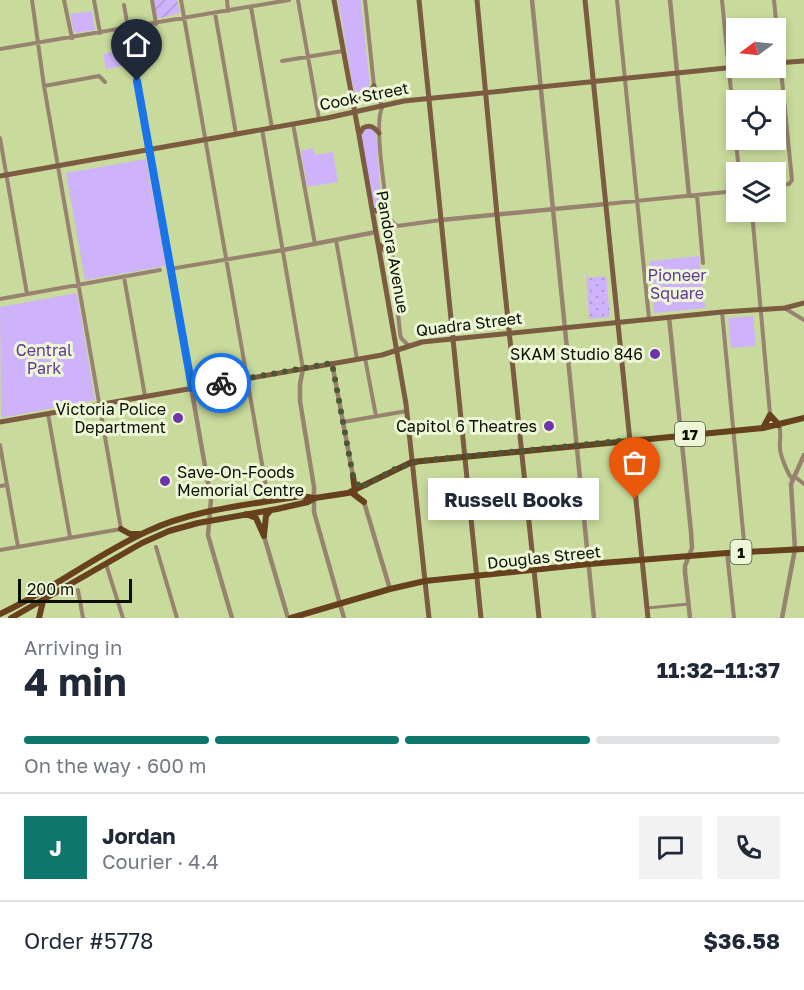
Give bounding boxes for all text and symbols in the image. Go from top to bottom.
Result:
north arrow [726,18,786,78]
map controls [726,18,786,222]
pin [111,19,162,81]
icon: home [120,28,153,61]
street label: Cook Street [318,78,410,114]
button: locate [726,90,786,150]
button: layers [726,162,786,222]
street label: Pandora Avenue [372,189,414,315]
park label: Pioneer Square [647,265,707,303]
street label: Quadra Street [415,308,523,340]
park label: Central Park [16,340,72,378]
place label: SKAM Studio 846 [510,344,643,364]
marker: SKAM Studio 846 [648,347,662,361]
courier [191,353,251,413]
icon: bike [205,367,238,400]
place label: Victoria Police Department [55,399,166,437]
marker: Victoria Police Department [171,411,185,425]
place label: Capitol 6 Theatres [396,416,537,436]
marker: Capitol 6 Theatres [542,419,556,433]
road number: 17 [675,422,705,446]
pin [609,437,660,499]
icon: bag [618,446,651,479]
place label: Save-On-Foods Memorial Centre [177,462,304,500]
marker: Save-On-Foods Memorial Centre [158,474,172,488]
callout: Russell Books [428,478,599,520]
text: Russell Books [444,487,583,511]
road number: 1 [730,540,752,564]
street label: Douglas Street [486,541,602,573]
scale bar [18,576,132,604]
text: 200 m [27,579,74,599]
text: Arriving in [24,635,122,659]
text: 11:32–11:37 [657,656,780,683]
text: 4 min [24,658,127,705]
text: On the way · 600 m [24,753,207,777]
button: chat [639,816,702,879]
button: phone [717,816,780,879]
text: Jordan [102,822,176,849]
text: J [49,834,62,861]
text: Courier · 4.4 [102,849,219,873]
text: Order #5778 [24,927,153,954]
text: $36.58 [703,927,780,954]

